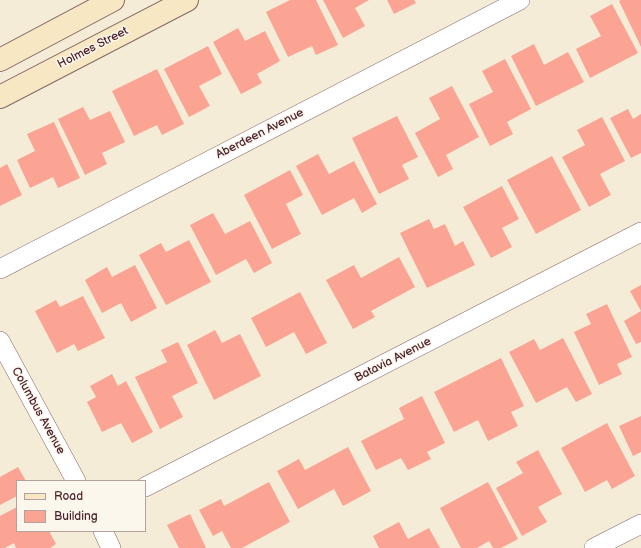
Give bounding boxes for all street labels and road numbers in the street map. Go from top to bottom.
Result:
street label: Holmes Street [55,24,131,72]
street label: Aberdeen Avenue [214,106,306,162]
street label: Batavia Avenue [352,335,434,385]
street label: Columbus Avenue [8,365,68,457]

